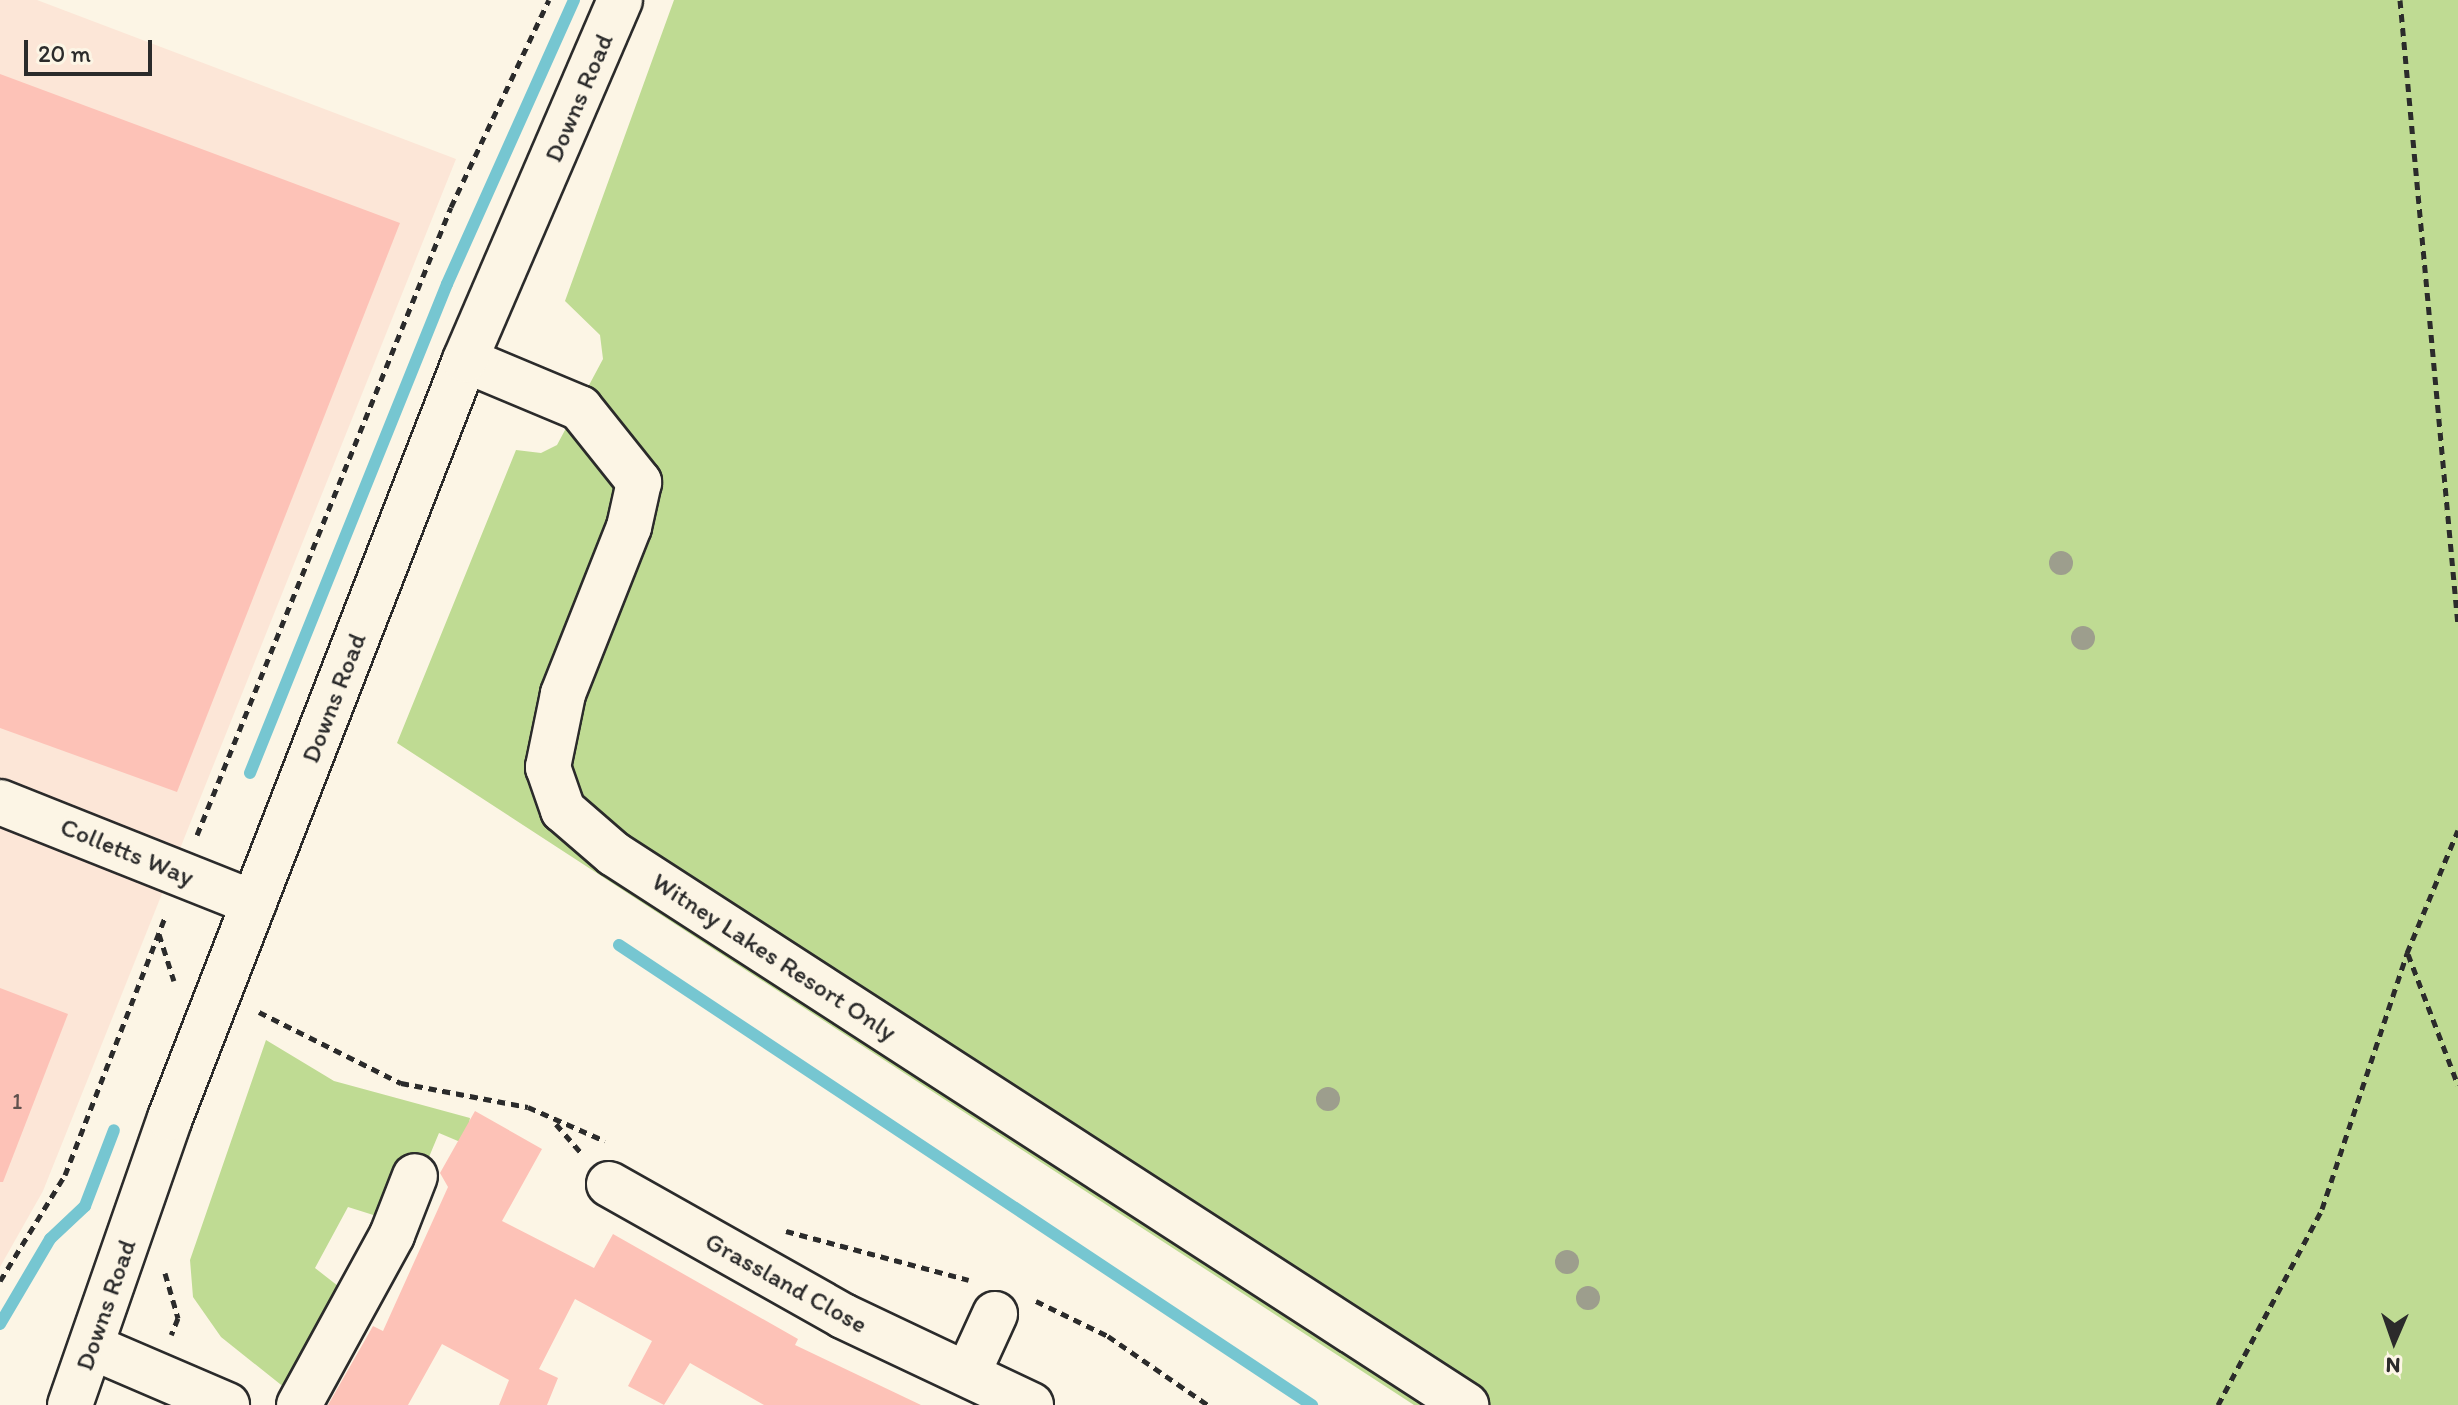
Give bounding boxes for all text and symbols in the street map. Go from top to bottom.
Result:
scale bar [28,24,156,74]
street label: Downs Road [538,29,620,167]
text: 20 m [38,39,91,68]
street label: Downs Road [295,629,373,767]
street label: Colletts Way [56,811,198,893]
street label: Witney Lakes Resort Only [646,867,902,1047]
house number: 1 [12,1089,22,1115]
street label: Grassland Close [700,1226,872,1340]
street label: Downs Road [69,1236,143,1374]
north arrow [2354,1301,2434,1381]
text: N [2385,1352,2401,1379]

